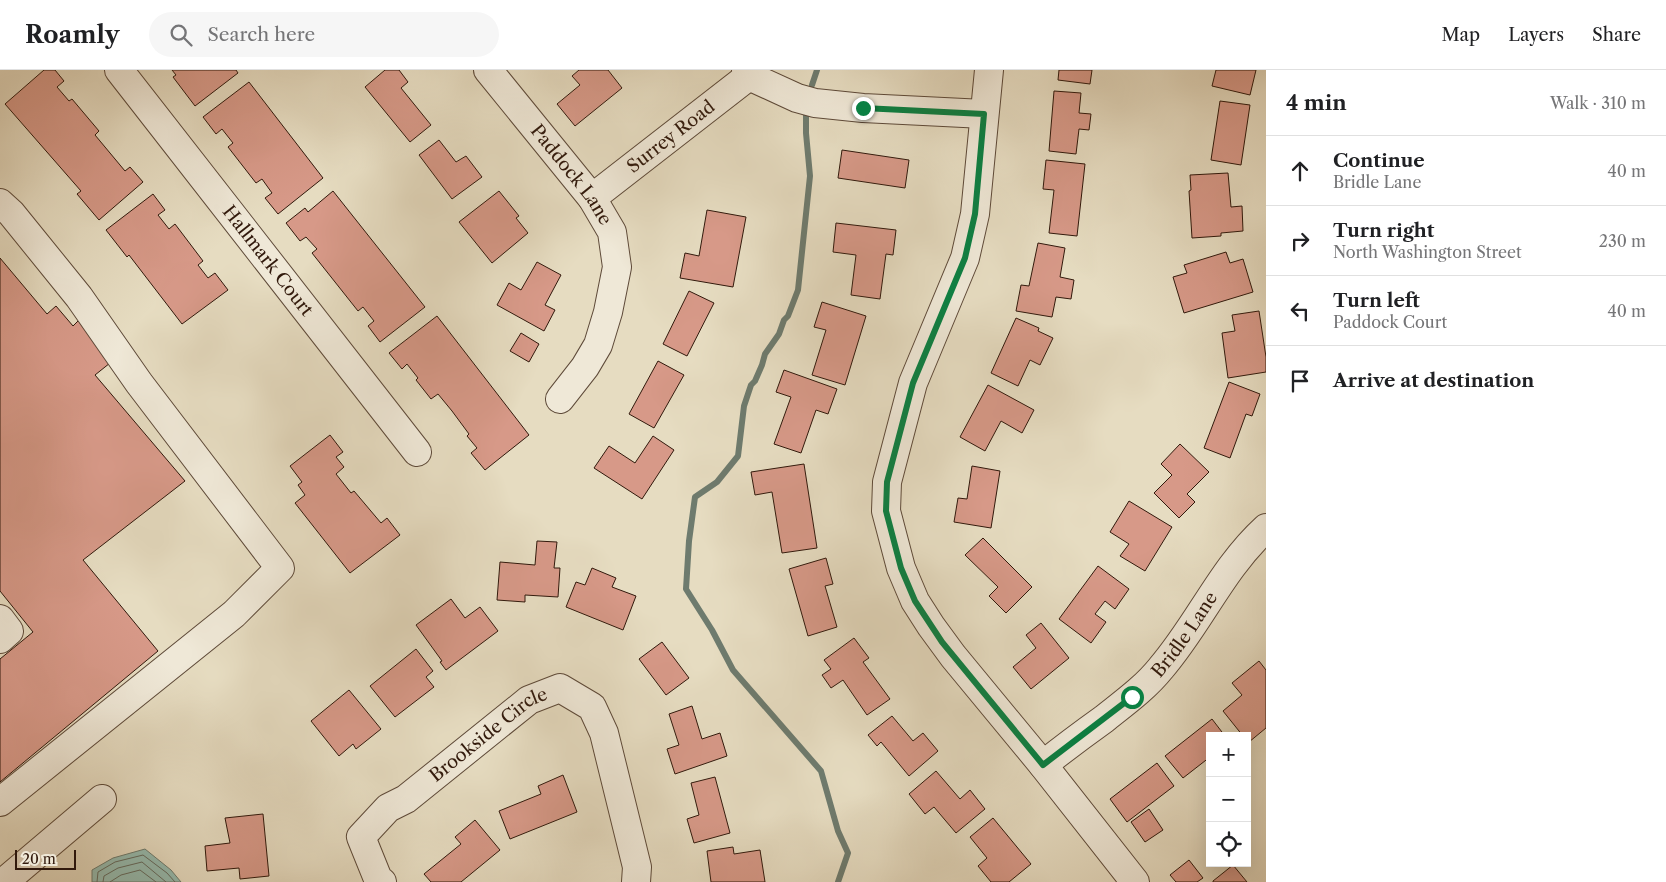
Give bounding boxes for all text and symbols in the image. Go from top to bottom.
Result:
search box [149,12,499,57]
text: Roamly [25,20,119,49]
icon: search [167,21,195,49]
text: Search here [207,23,315,46]
text: Map [1442,24,1480,46]
text: Layers [1508,24,1564,46]
text: Share [1592,24,1641,46]
text: 4 min [1286,90,1347,115]
text: Walk · 310 m [1550,93,1646,113]
street label: Surrey Road [623,96,719,178]
route end [852,97,875,120]
street label: Paddock Lane [526,120,617,229]
text: Continue [1333,149,1425,172]
icon: ahead [1286,157,1314,185]
text: 40 m [1607,161,1646,181]
text: Bridle Lane [1333,172,1421,192]
street label: Hallmark Court [218,201,318,321]
text: Turn right [1333,219,1434,242]
icon: right [1286,227,1314,255]
text: 230 m [1599,231,1646,251]
text: North Washington Street [1333,242,1522,262]
text: Turn left [1333,289,1420,312]
icon: left [1286,297,1314,325]
text: 40 m [1607,301,1646,321]
text: Paddock Court [1333,312,1447,332]
icon: arrive [1286,367,1314,395]
text: Arrive at destination [1333,369,1534,392]
street label: Bridle Lane [1147,588,1222,682]
street label: Brookside Circle [425,683,550,787]
route start [1121,686,1144,709]
map controls [1206,732,1251,867]
button: + [1206,732,1251,777]
button: − [1206,777,1251,822]
button: locate [1206,822,1251,867]
scale bar [15,847,76,870]
text: 20 m [22,850,56,868]

